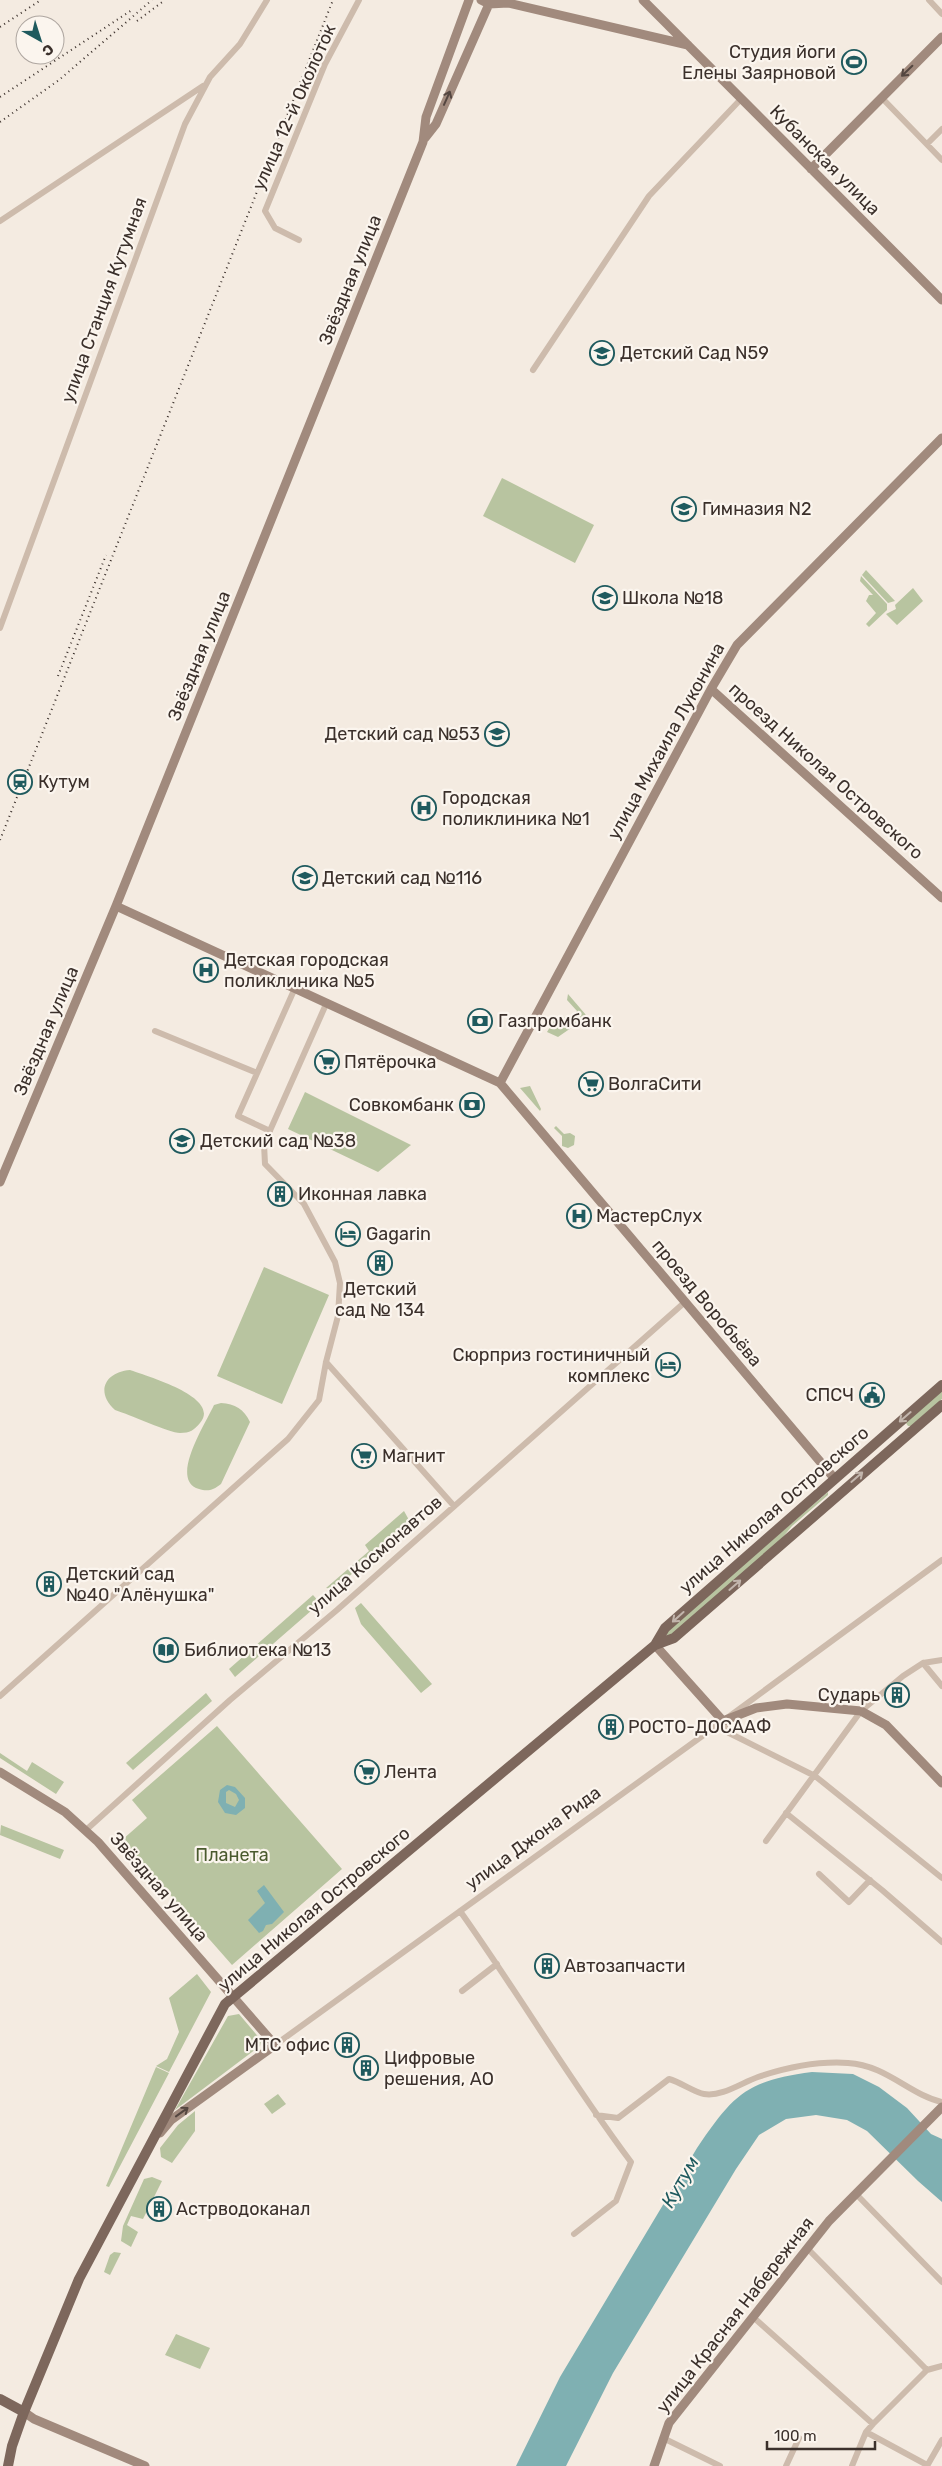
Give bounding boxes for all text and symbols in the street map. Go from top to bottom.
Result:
north arrow [15,15,65,65]
street label: улица 12-й Околоток [247,20,341,194]
text: С [39,40,57,60]
place label: Студия йоги Елены Заярновой [682,41,836,84]
sports icon: Студия йоги Елены Заярновой [841,49,867,75]
one-way arrow [901,65,913,77]
one-way arrow [443,91,453,106]
street label: Кубанская улица [765,100,885,220]
street label: улица Станция Кутумная [57,194,151,406]
street label: Звёздная улица [314,212,386,348]
school or university icon: Детский Сад N59 [589,340,615,366]
place label: Детский Сад N59 [620,342,769,364]
school or university icon: Гимназия N2 [671,496,697,522]
place label: Гимназия N2 [702,498,812,520]
school or university icon: Школа №18 [592,585,618,611]
place label: Школа №18 [622,587,723,609]
street label: Звёздная улица [163,588,235,724]
street label: улица Михаила Луконина [603,639,729,843]
street label: проезд Николая Островского [724,678,928,864]
school or university icon: Детский сад №53 [484,721,510,747]
place label: Детский сад №53 [325,723,480,745]
station icon: Кутум [7,769,33,795]
place label: Кутум [38,771,90,793]
place label: Городская поликлиника №1 [442,787,590,830]
hospital icon: Городская поликлиника №1 [411,795,437,821]
school or university icon: Детский сад №116 [292,865,318,891]
place label: Детский сад №116 [322,867,482,889]
place label: Детская городская поликлиника №5 [224,949,389,992]
hospital icon: Детская городская поликлиника №5 [193,957,219,983]
street label: Звёздная улица [9,963,83,1099]
bank icon: Газпромбанк [467,1008,493,1034]
place label: Газпромбанк [498,1010,612,1032]
supermarket icon: Пятёрочка [314,1049,340,1075]
place label: Пятёрочка [344,1051,437,1073]
supermarket icon: ВолгаСити [578,1071,604,1097]
place label: ВолгаСити [608,1073,701,1095]
bank icon: Совкомбанк [459,1092,485,1118]
place label: Совкомбанк [349,1094,454,1116]
school or university icon: Детский сад №38 [169,1128,195,1154]
place label: Детский сад №38 [200,1130,356,1152]
building icon: Иконная лавка [267,1181,293,1207]
place label: Иконная лавка [298,1183,427,1205]
hospital icon: МастерСлух [566,1203,592,1229]
place label: МастерСлух [596,1205,702,1227]
hotel icon: Gagarin [335,1221,361,1247]
place label: Gagarin [366,1223,431,1245]
street label: проезд Воробьёва [647,1235,767,1371]
building icon: Детский сад № 134 [367,1250,393,1276]
place label: Детский сад № 134 [335,1278,425,1321]
place label: Сюрприз гостиничный комплекс [452,1344,650,1387]
hotel icon: Сюрприз гостиничный комплекс [655,1352,681,1378]
public building icon: СПСЧ [859,1382,885,1408]
place label: СПСЧ [805,1384,854,1406]
one-way arrow [899,1412,912,1423]
street label: улица Николая Островского [675,1422,873,1598]
supermarket icon: Магнит [351,1443,377,1469]
place label: Магнит [382,1445,445,1467]
one-way arrow [851,1472,864,1483]
street label: улица Космонавтов [303,1491,447,1619]
place label: Детский сад №40 "Алёнушка" [66,1563,214,1606]
building icon: Детский сад №40 "Алёнушка" [36,1571,62,1597]
one-way arrow [729,1579,742,1590]
one-way arrow [671,1611,684,1622]
library icon: Библиотека №13 [153,1637,179,1663]
place label: Библиотека №13 [184,1639,331,1661]
building icon: Сударь [884,1682,910,1708]
place label: Сударь [818,1684,880,1706]
building icon: РОСТО-ДОСААФ [598,1714,624,1740]
place label: РОСТО-ДОСААФ [628,1716,772,1738]
supermarket icon: Лента [354,1759,380,1785]
place label: Лента [384,1761,437,1783]
street label: улица Джона Рида [461,1781,605,1895]
street label: улица Николая Островского [214,1822,414,1996]
street label: Звёздная улица [105,1828,213,1946]
park label: Планета [195,1844,269,1866]
building icon: Автозапчасти [534,1953,560,1979]
place label: Автозапчасти [564,1955,685,1977]
building icon: МТС офис [334,2032,360,2058]
place label: МТС офис [245,2034,330,2056]
place label: Цифровые решения, АО [384,2047,494,2090]
building icon: Цифровые решения, АО [353,2055,379,2081]
one-way arrow [175,2107,189,2117]
water label: Кутум [656,2152,704,2212]
building icon: Астрводоканал [146,2196,172,2222]
place label: Астрводоканал [176,2198,310,2220]
street label: улица Красная Набережная [652,2213,818,2417]
scale bar [767,2418,874,2450]
text: 100 m [774,2427,816,2445]

